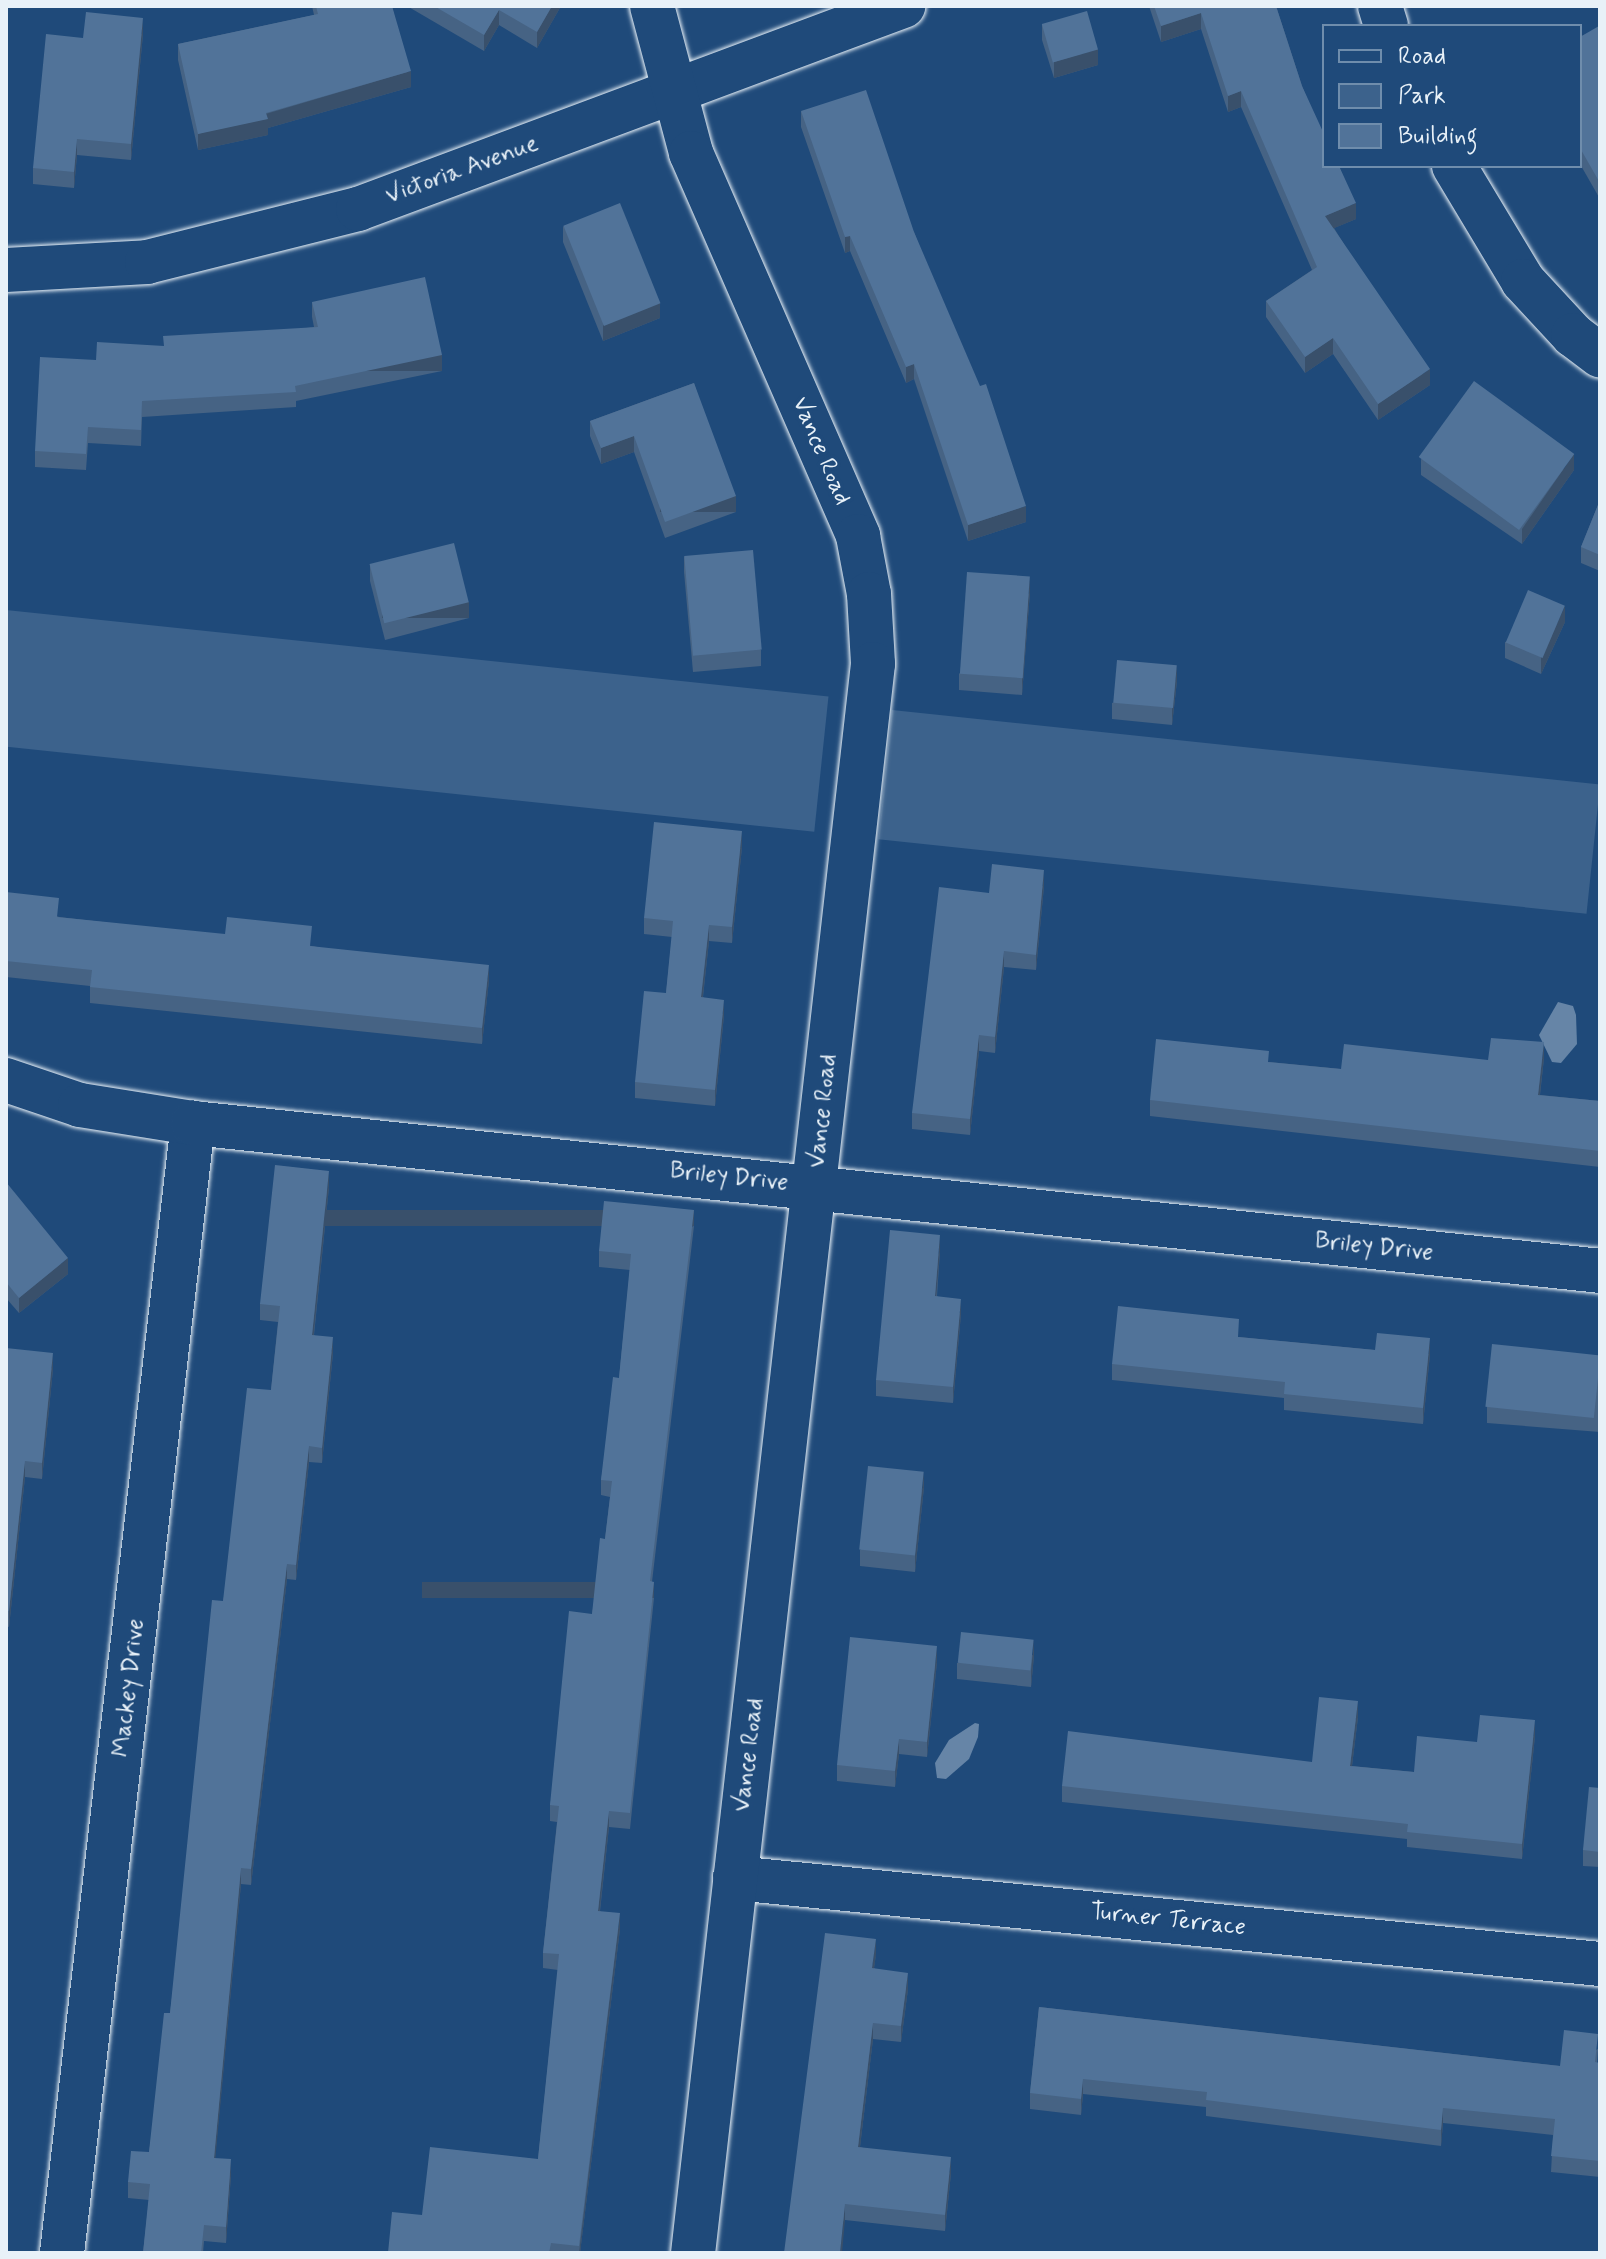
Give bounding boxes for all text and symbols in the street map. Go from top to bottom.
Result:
legend [1322,24,1582,168]
text: Road [1398,41,1446,72]
text: Park [1398,81,1446,112]
text: Building [1398,121,1478,152]
street label: Victoria Avenue [382,129,542,211]
street label: Vance Road [785,392,857,510]
street label: Vance Road [803,1052,843,1170]
street label: Briley Drive [669,1157,789,1197]
street label: Briley Drive [1314,1227,1434,1267]
street label: Mackey Drive [107,1618,151,1758]
street label: Vance Road [728,1696,770,1814]
street label: Turner Terrace [1091,1898,1245,1942]

